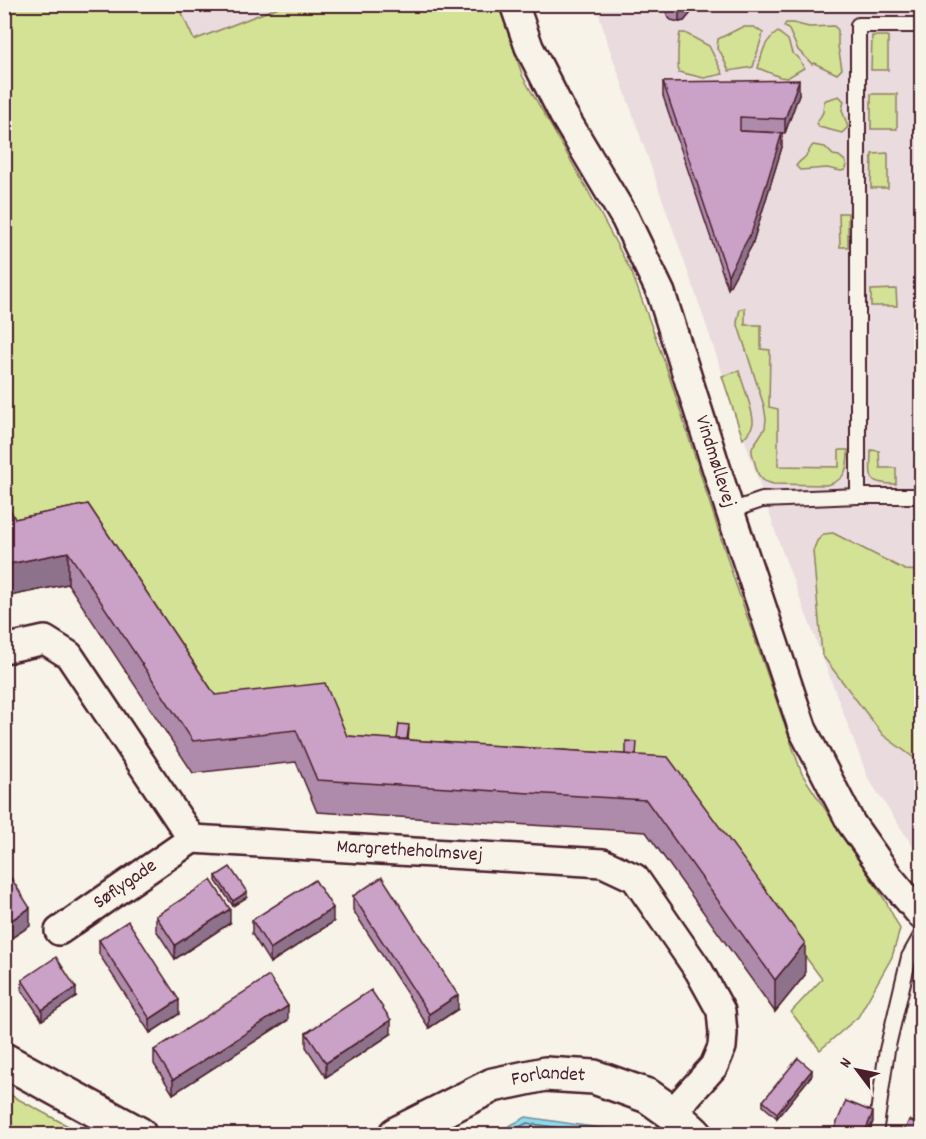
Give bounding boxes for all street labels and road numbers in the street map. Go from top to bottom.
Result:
street label: Vindmøllevej [687,412,742,511]
street label: Margretheholmsvej [336,833,483,870]
street label: Søflygade [88,853,163,917]
street label: Forlandet [509,1060,586,1095]

